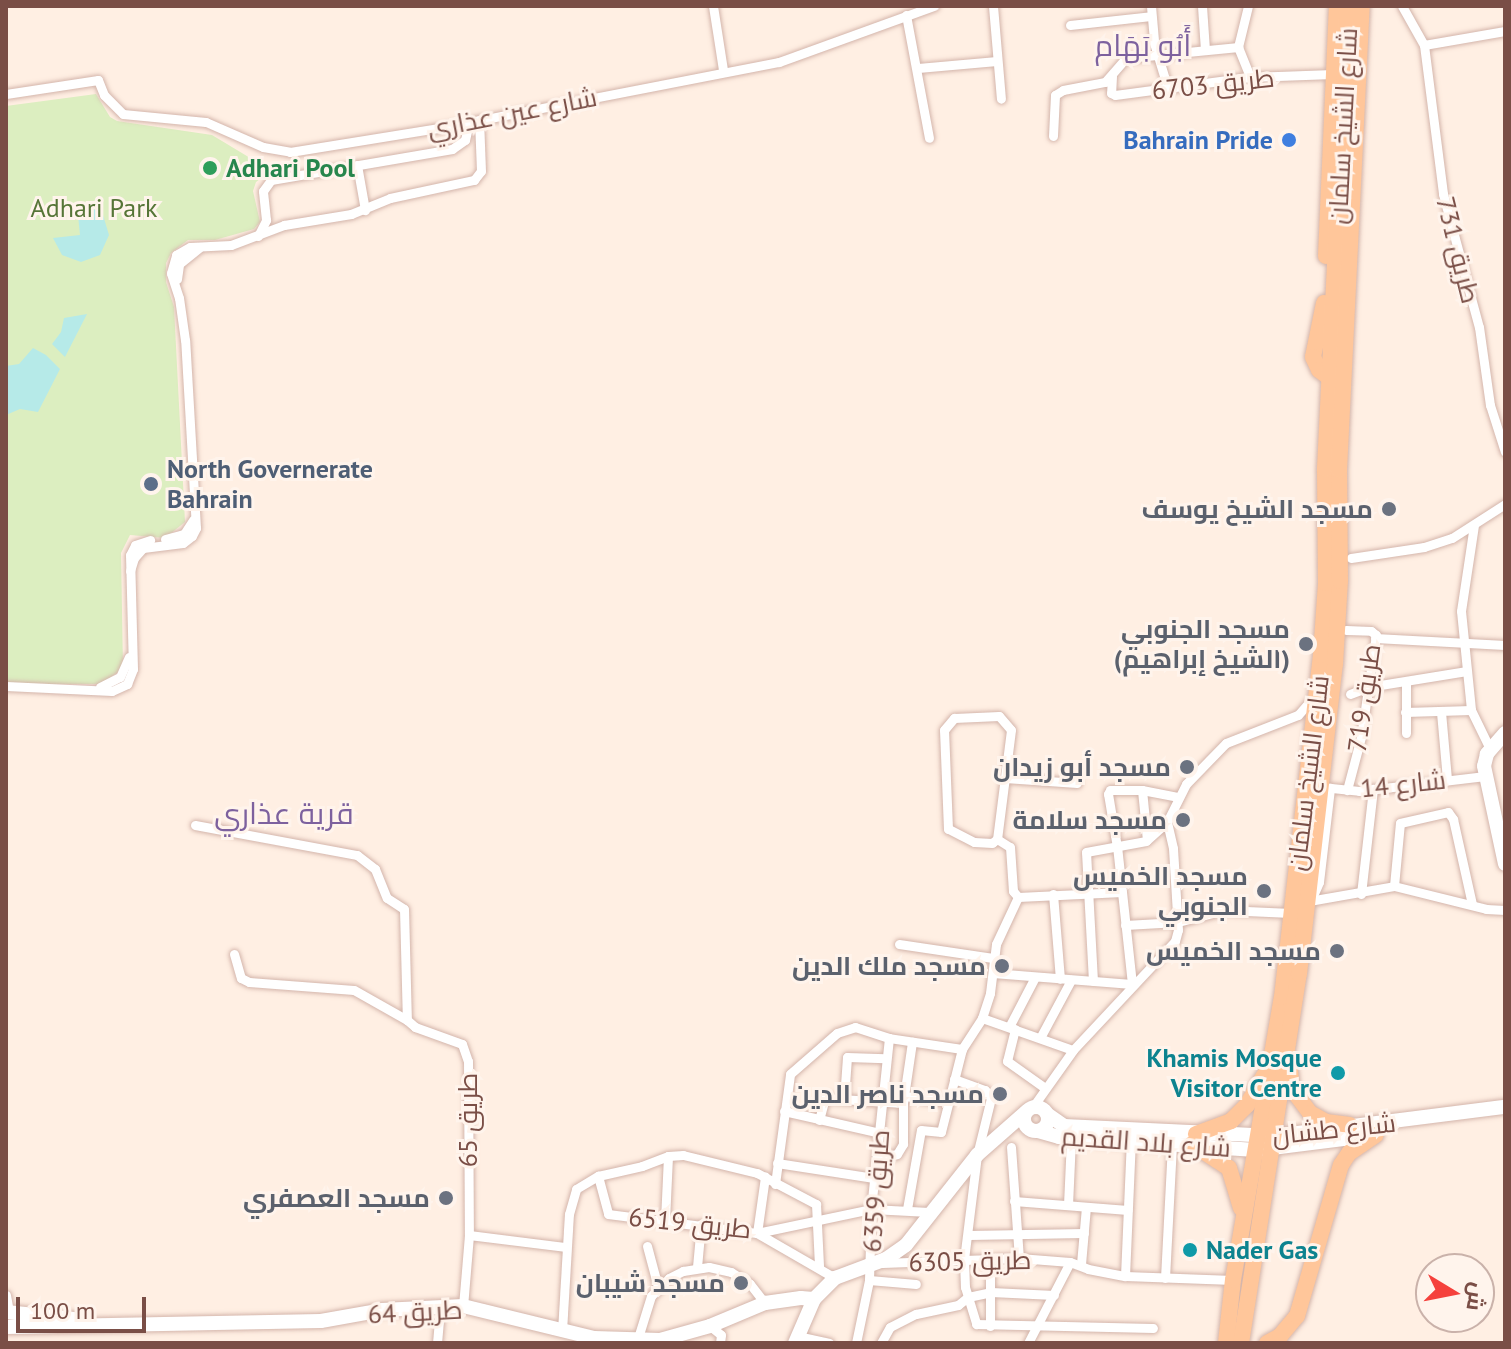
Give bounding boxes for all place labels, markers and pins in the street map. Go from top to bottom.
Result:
place label: Bahrain Pride [1123,124,1273,156]
marker: Bahrain Pride [1280,131,1298,149]
place label: Adhari Pool [226,152,355,184]
marker: Adhari Pool [201,159,219,177]
place label: North Governerate Bahrain [167,453,373,514]
marker: North Governerate Bahrain [142,475,160,493]
place label: مسجد الشيخ يوسف [1141,493,1373,525]
marker: مسجد الشيخ يوسف [1380,500,1398,518]
place label: مسجد الجنوبي (الشيخ إبراهيم) [1114,613,1290,674]
marker: مسجد الجنوبي (الشيخ إبراهيم) [1297,635,1315,653]
place label: مسجد أبو زيدان [993,751,1171,783]
marker: مسجد أبو زيدان [1178,758,1196,776]
place label: مسجد سلامة [1012,804,1167,836]
marker: مسجد سلامة [1174,811,1192,829]
place label: مسجد الخميس الجنوبي [1073,860,1248,922]
marker: مسجد الخميس الجنوبي [1255,882,1273,900]
place label: مسجد الخميس [1146,935,1321,967]
marker: مسجد الخميس [1328,942,1346,960]
place label: مسجد ملك الدين [792,950,986,982]
marker: مسجد ملك الدين [993,957,1011,975]
place label: Khamis Mosque Visitor Centre [1146,1042,1322,1104]
marker: Khamis Mosque Visitor Centre [1329,1064,1347,1082]
place label: مسجد ناصر الدين [792,1078,984,1110]
marker: مسجد ناصر الدين [991,1085,1009,1103]
place label: مسجد العصفري [243,1182,430,1214]
marker: مسجد العصفري [437,1189,455,1207]
place label: Nader Gas [1206,1234,1319,1266]
marker: Nader Gas [1181,1241,1199,1259]
place label: مسجد شيبان [576,1267,725,1299]
marker: مسجد شيبان [732,1274,750,1292]

